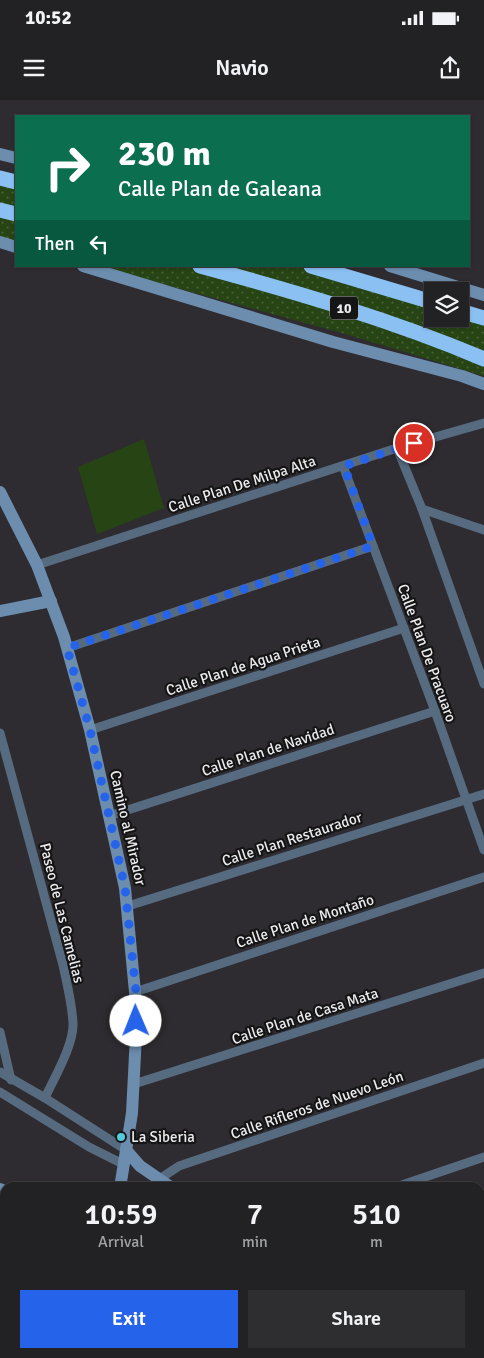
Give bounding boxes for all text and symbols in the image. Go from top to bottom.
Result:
text: 10:52 [25,6,72,30]
icon: menu [20,54,48,82]
text: Navio [215,54,269,81]
icon: share [436,54,464,82]
text: 230 m [118,132,211,175]
icon: right [35,135,100,200]
text: Calle Plan de Galeana [118,175,322,202]
icon: left [85,230,113,258]
text: Then [35,232,75,256]
map controls [424,282,469,327]
button: layers [424,282,469,327]
road number: 10 [330,297,358,320]
pin [393,422,435,464]
icon: arrive [400,429,428,457]
street label: Calle Plan De Milpa Alta [166,452,318,516]
street label: Calle Plan De Pracuaro [394,582,460,725]
street label: Calle Plan de Agua Prieta [164,633,322,699]
street label: Calle Plan de Navidad [199,720,337,780]
street label: Camino al Mirador [106,769,150,888]
street label: Calle Plan Restaurador [220,808,365,870]
street label: Paseo de Las Camelias [36,841,88,985]
street label: Calle Plan de Montaño [234,890,376,952]
street label: Calle Plan de Casa Mata [229,984,381,1048]
position arrow [109,994,161,1046]
street label: Calle Rifleros de Nuevo León [228,1067,406,1143]
place label: La Siberia [131,1128,195,1146]
marker: La Siberia [115,1131,127,1143]
text: 10:59 [84,1196,158,1233]
text: 7 [247,1196,263,1233]
text: 510 [352,1196,401,1233]
text: Arrival [98,1232,144,1252]
text: min [242,1232,268,1252]
text: m [370,1232,383,1252]
button: Exit [20,1290,238,1348]
button: Share [248,1290,465,1348]

